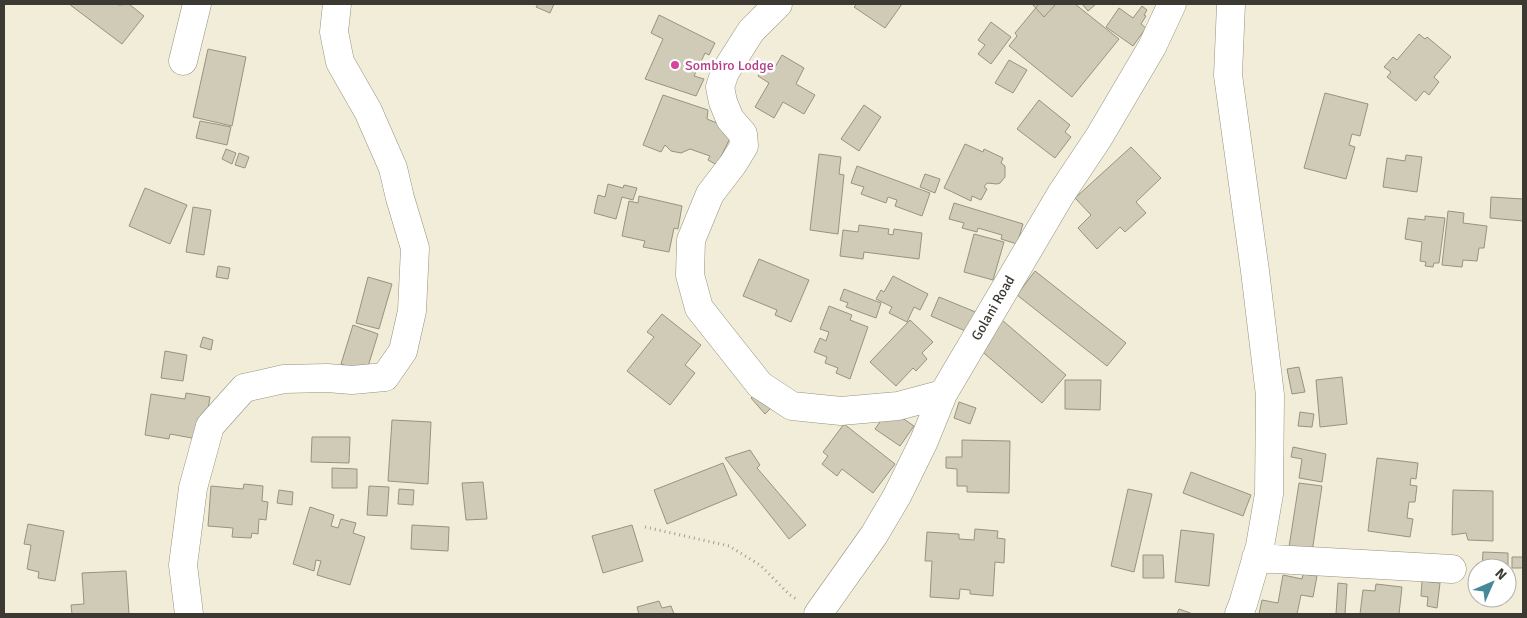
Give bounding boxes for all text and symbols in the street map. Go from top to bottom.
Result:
place label: Sombiro Lodge [685,57,774,74]
marker: Sombiro Lodge [669,59,681,71]
street label: Golani Road [968,273,1018,343]
north arrow [1467,558,1517,608]
text: N [1491,565,1510,584]

